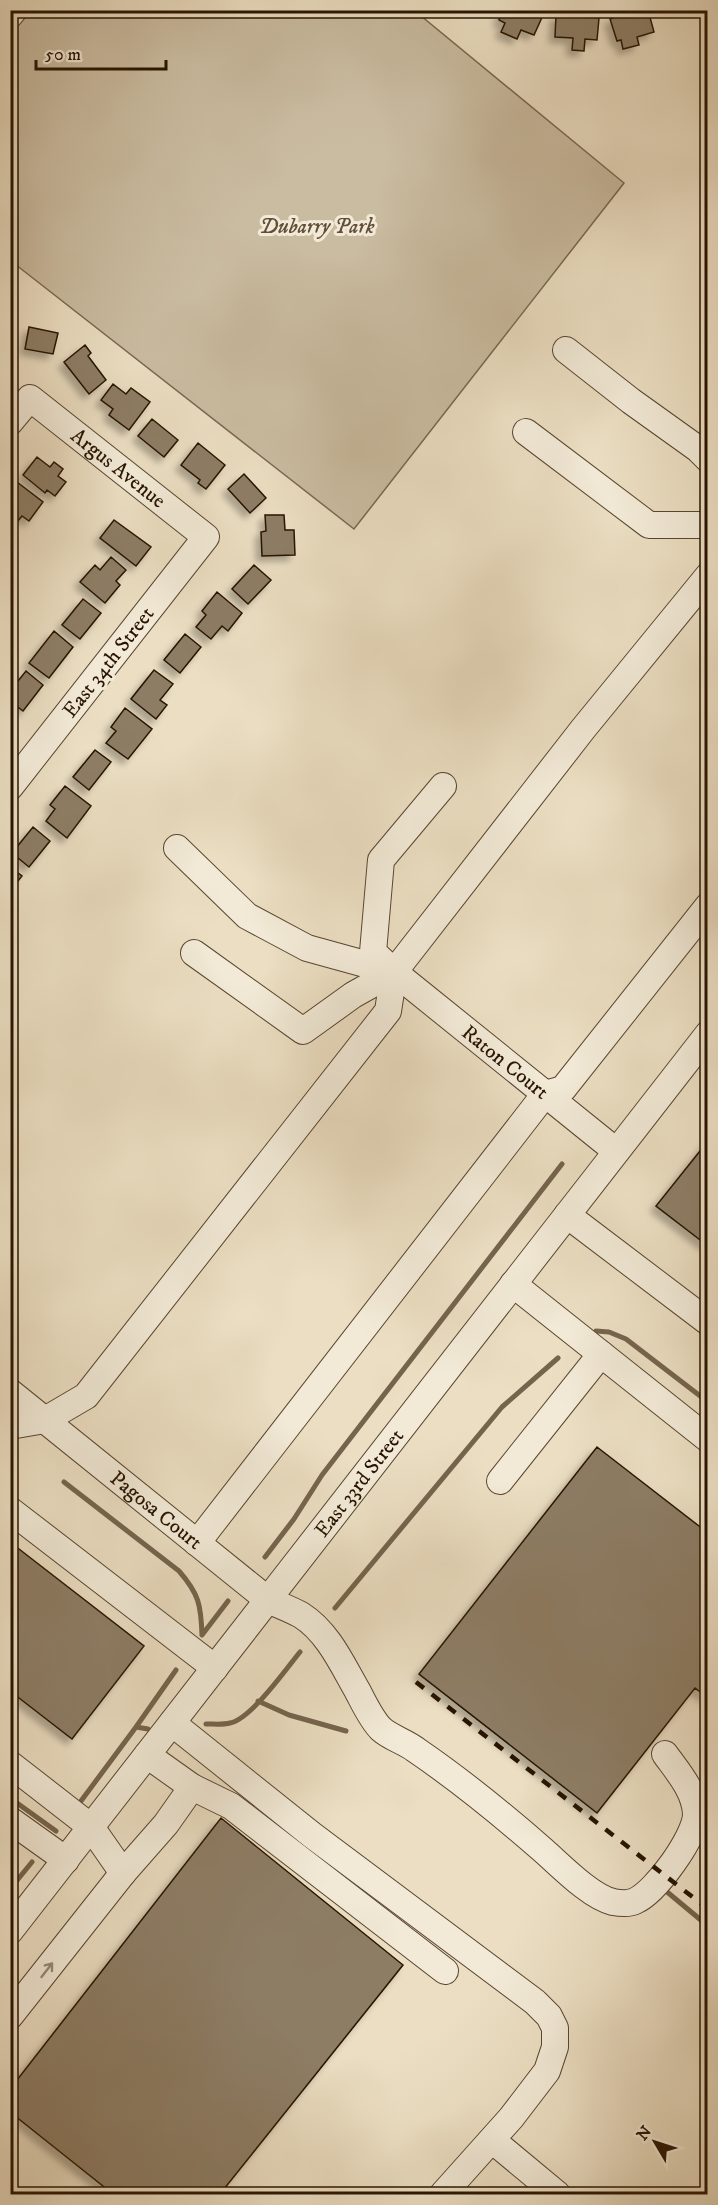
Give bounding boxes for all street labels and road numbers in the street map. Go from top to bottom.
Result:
street label: Argus Avenue [65,423,171,514]
street label: East 34th Street [57,602,160,723]
street label: Raton Court [456,1020,554,1106]
street label: East 33rd Street [309,1424,410,1543]
street label: Pagosa Court [104,1466,207,1556]

